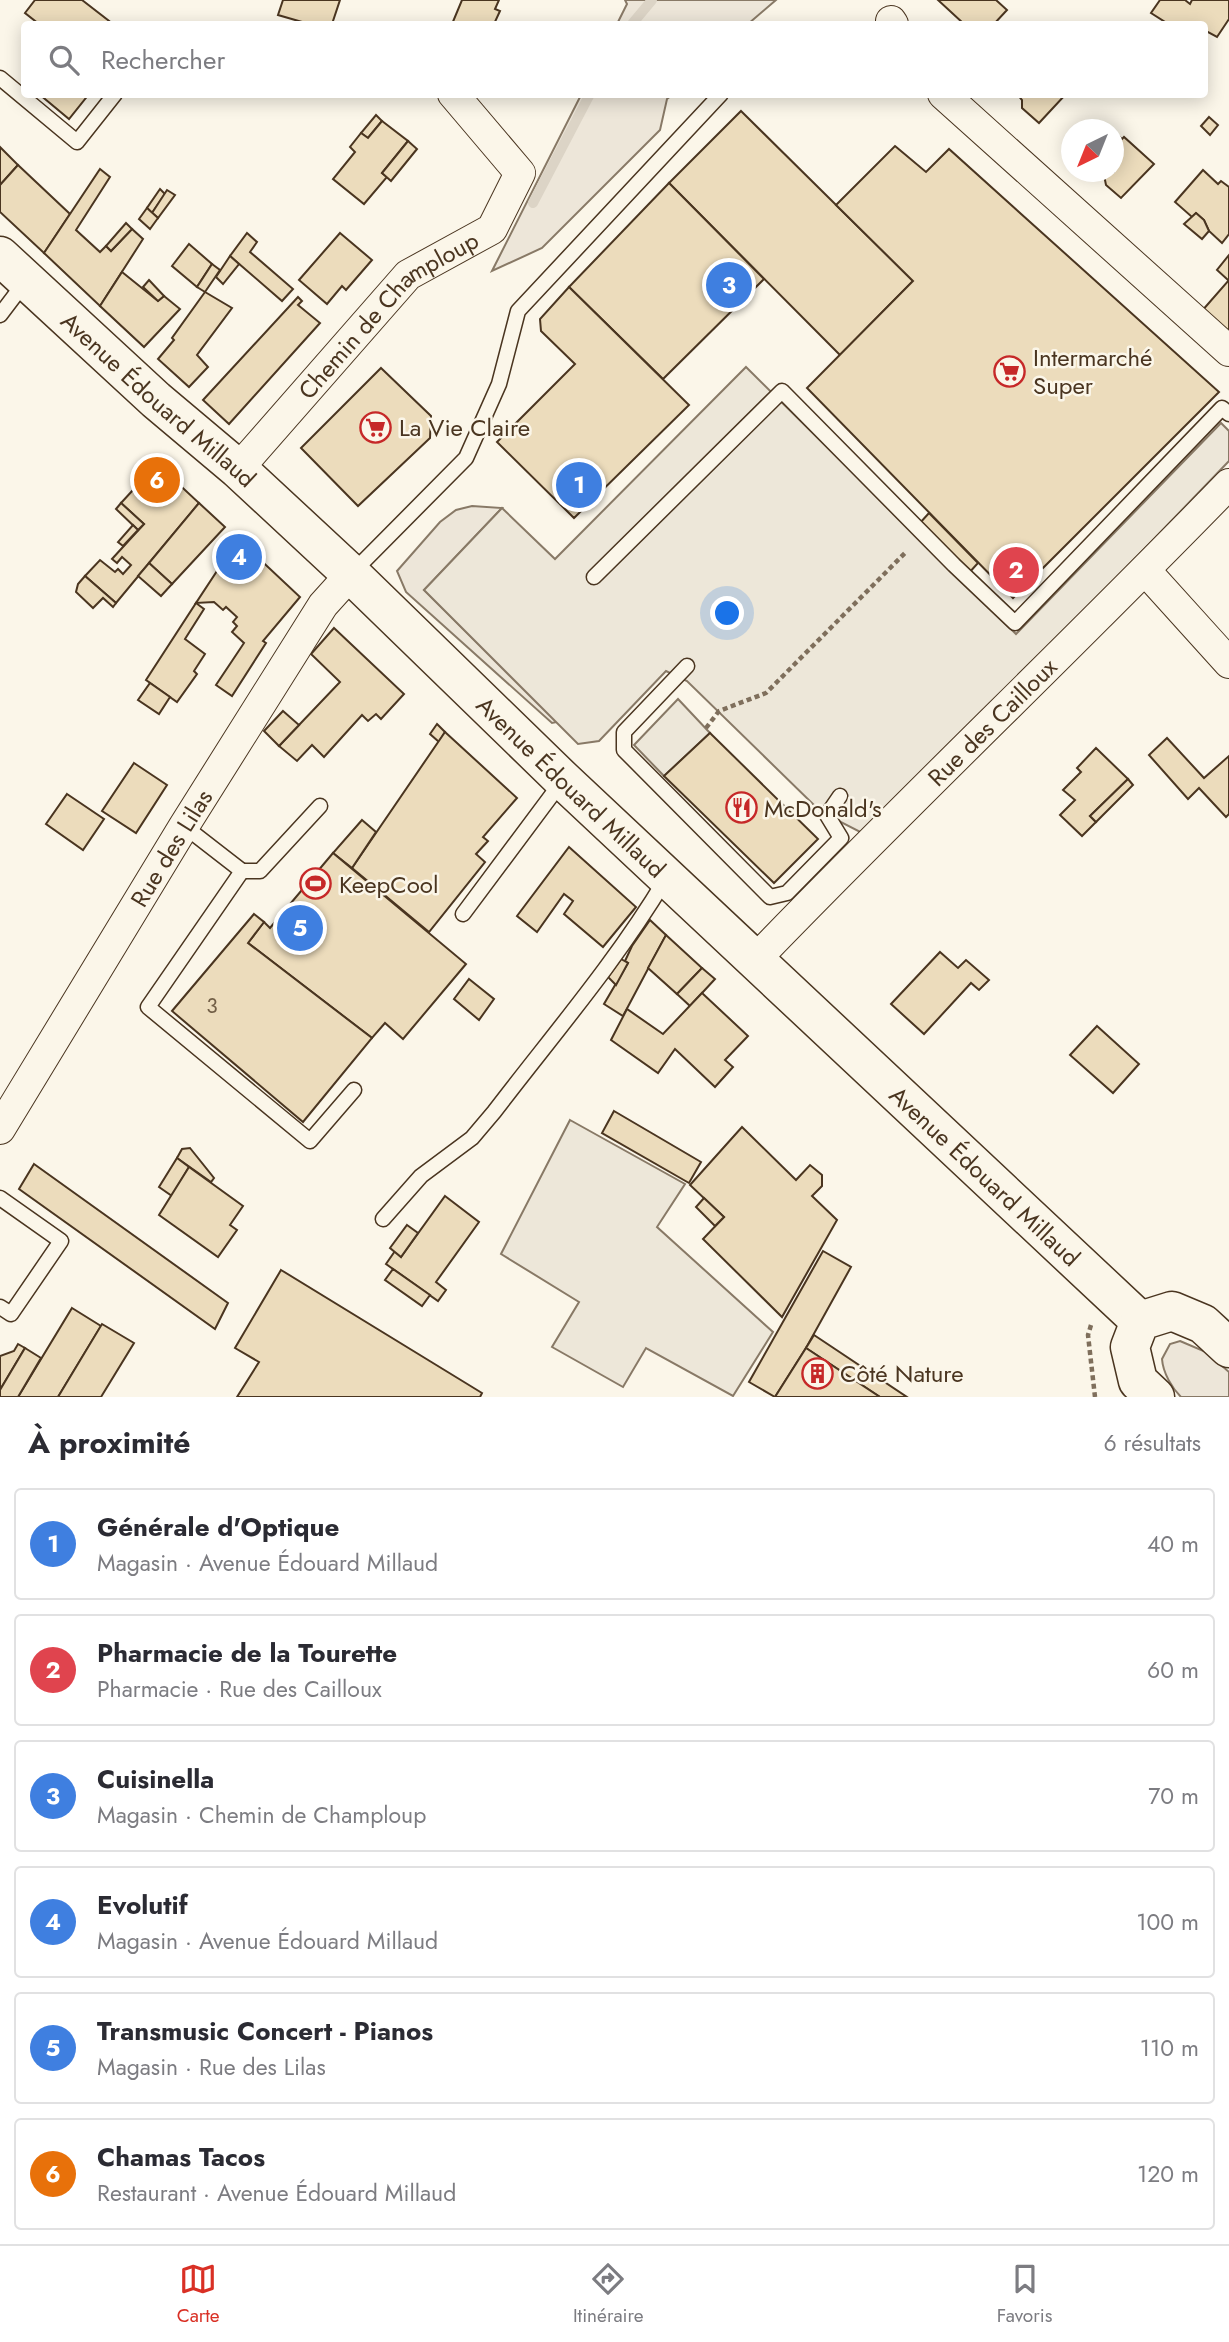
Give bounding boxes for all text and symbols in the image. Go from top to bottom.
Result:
search box [21,21,1208,98]
icon: search [45,41,83,79]
text: Rechercher [101,41,225,79]
north arrow [1061,119,1124,182]
street label: Chemin de Champloup [290,222,485,407]
pin: 3 [706,259,752,311]
street label: Avenue Édouard Millaud [54,304,264,495]
place label: Intermarché Super [1033,340,1152,403]
supermarket icon: Intermarché Super [993,354,1027,388]
supermarket icon: La Vie Claire [359,410,393,444]
place label: La Vie Claire [399,410,530,445]
pin: 6 [134,454,180,506]
pin: 1 [556,459,602,511]
pin: 4 [216,531,262,583]
pin: 2 [993,544,1039,596]
your location [710,596,744,630]
street label: Rue des Cailloux [919,649,1065,794]
street label: Avenue Édouard Millaud [469,688,674,886]
street label: Rue des Lilas [121,782,220,913]
restaurant icon: McDonald's [724,791,758,825]
place label: McDonald's [764,791,882,826]
sports icon: KeepCool [299,867,333,901]
place label: KeepCool [339,867,438,902]
pin: 5 [277,902,323,954]
house number: 3 [206,991,218,1021]
street label: Avenue Édouard Millaud [882,1078,1088,1274]
building icon: Côté Nature [800,1356,834,1390]
place label: Côté Nature [840,1356,964,1391]
text: À proximité [28,1421,191,1464]
text: 6 résultats [1103,1426,1201,1460]
text: Générale d'Optique [97,1508,339,1546]
text: 1 [47,1527,59,1561]
text: 40 m [1147,1527,1199,1561]
text: Magasin · Avenue Édouard Millaud [97,1546,438,1580]
text: Pharmacie de la Tourette [97,1634,397,1672]
text: 2 [45,1653,61,1687]
text: 60 m [1147,1653,1199,1687]
text: Pharmacie · Rue des Cailloux [97,1672,382,1706]
text: Cuisinella [97,1760,214,1798]
text: 3 [46,1779,60,1813]
text: 70 m [1148,1779,1199,1813]
text: Magasin · Chemin de Champloup [97,1798,426,1832]
text: Evolutif [97,1886,188,1924]
text: 4 [45,1905,61,1939]
text: 100 m [1136,1905,1199,1939]
text: Magasin · Avenue Édouard Millaud [97,1924,438,1958]
text: Transmusic Concert - Pianos [97,2012,433,2050]
text: 5 [46,2031,60,2065]
text: 110 m [1140,2031,1199,2065]
text: Magasin · Rue des Lilas [97,2050,326,2084]
text: Chamas Tacos [97,2138,265,2176]
text: 6 [45,2157,61,2191]
text: 120 m [1137,2157,1199,2191]
text: Restaurant · Avenue Édouard Millaud [97,2176,456,2210]
tab: Carte [177,2260,220,2329]
tab: Itinéraire [573,2260,644,2329]
tab: Favoris [997,2260,1052,2329]

